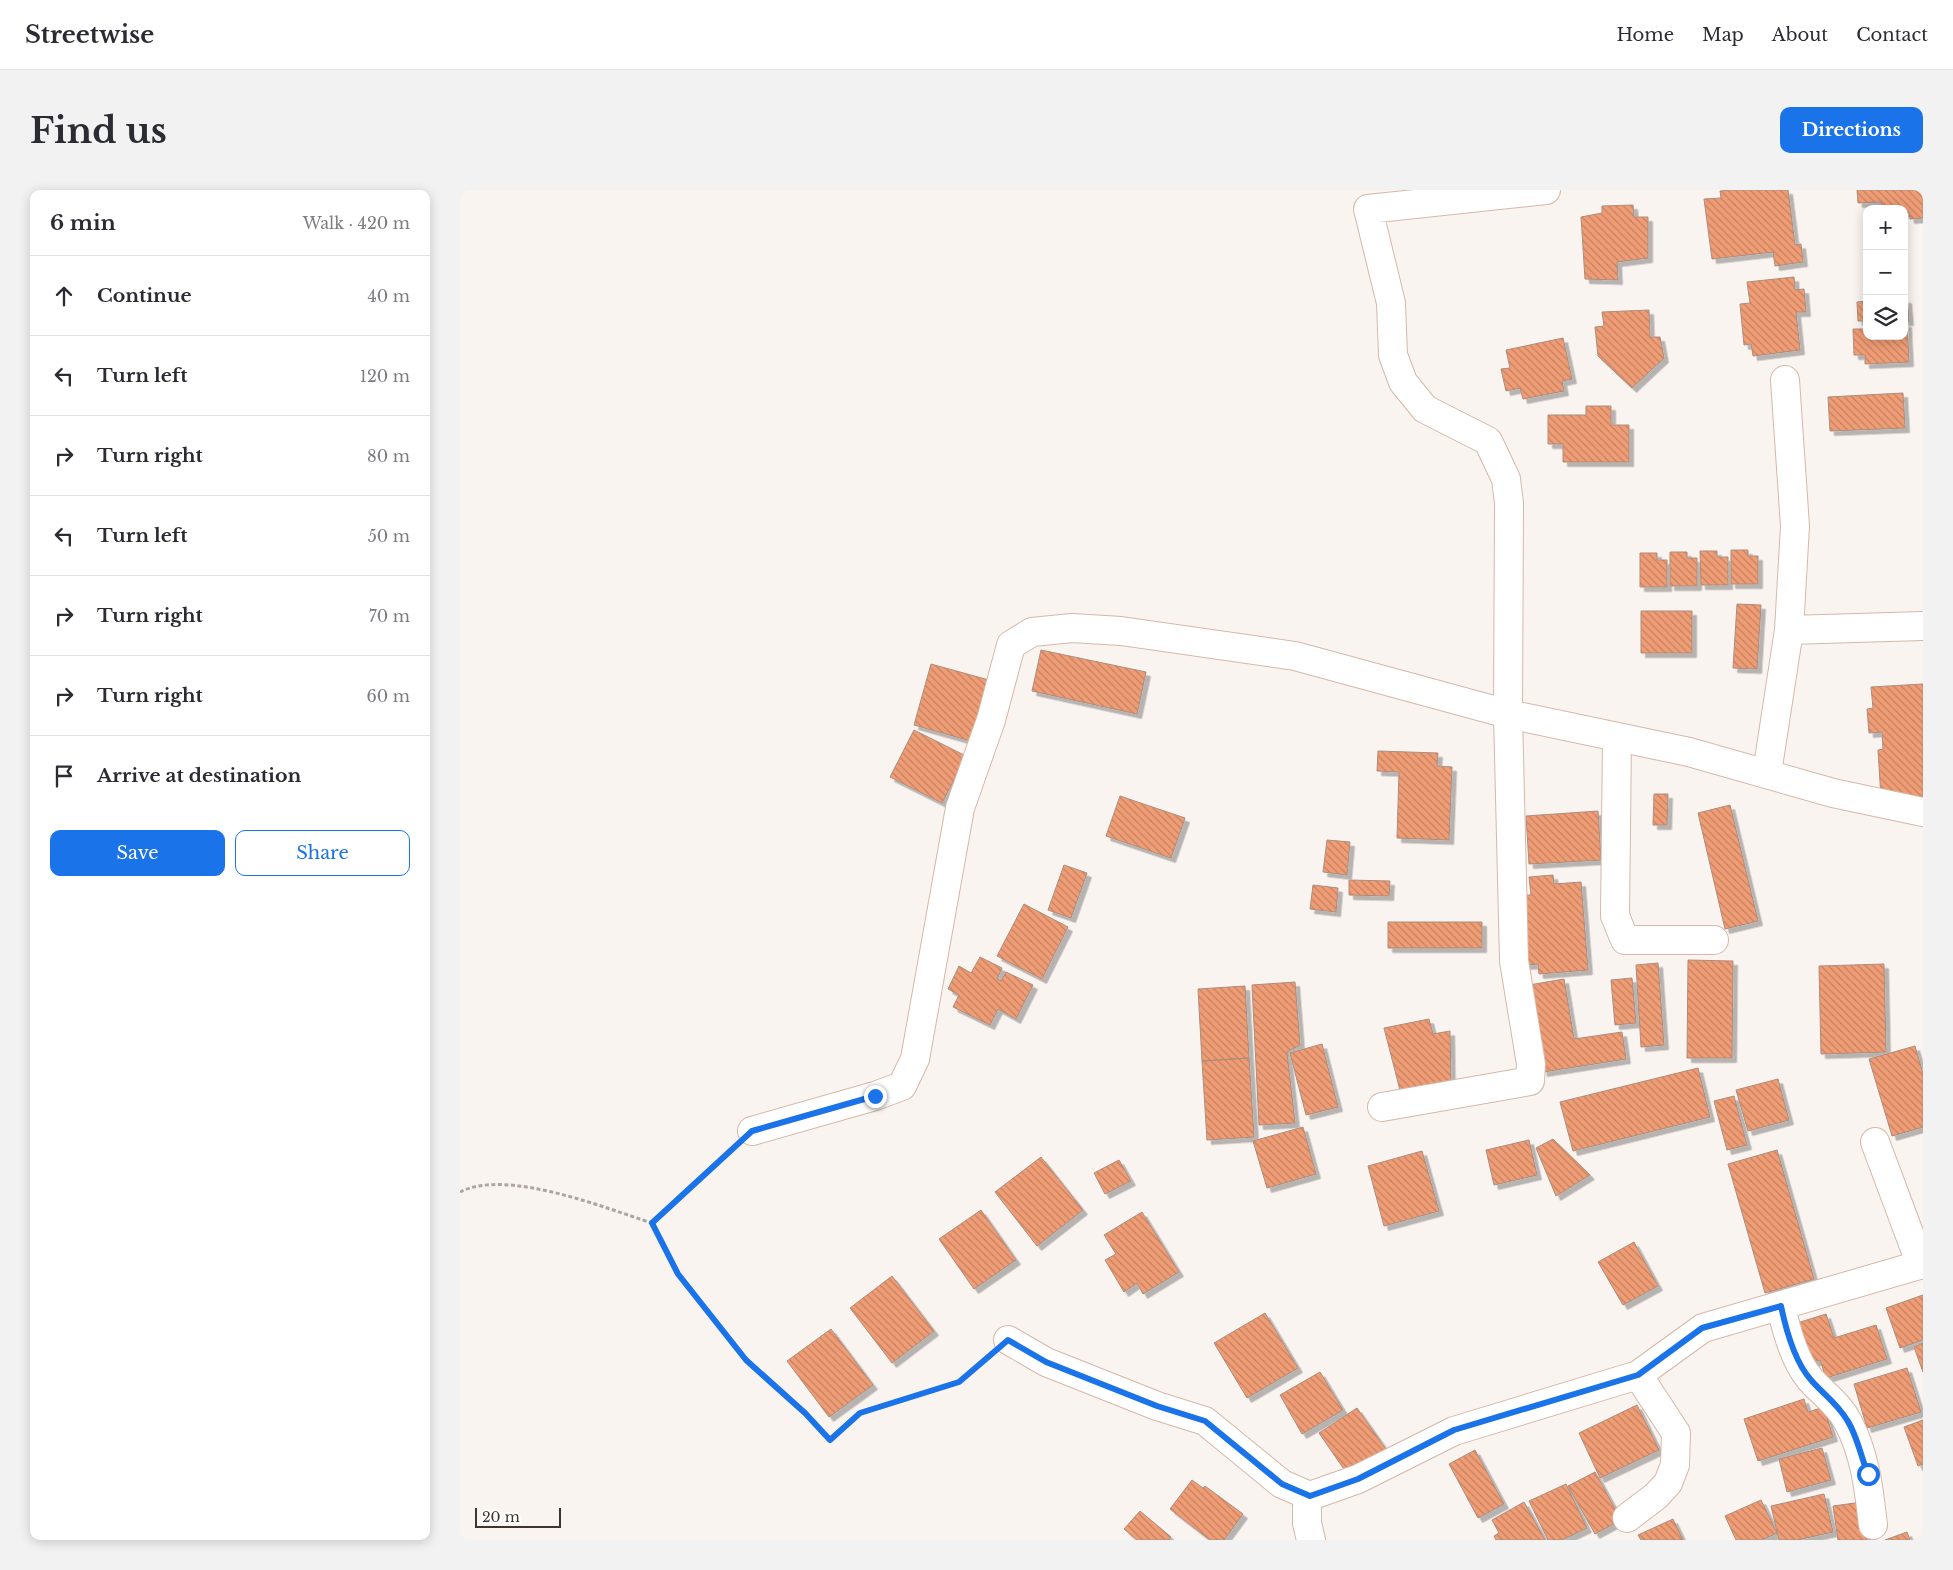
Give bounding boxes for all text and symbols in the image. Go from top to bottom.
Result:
text: Streetwise [25,20,154,49]
text: Home [1616,24,1674,46]
text: Map [1702,24,1744,46]
text: About [1772,24,1828,46]
text: Contact [1856,24,1928,46]
button: Directions [1780,107,1923,153]
text: Find us [30,109,167,152]
map controls [1863,205,1908,340]
button: + [1863,205,1908,250]
text: 6 min [50,210,116,236]
text: Walk · 420 m [303,213,410,233]
button: − [1863,250,1908,295]
icon: ahead [50,282,78,310]
text: Continue [97,284,192,307]
text: 40 m [367,286,410,306]
button: layers [1863,295,1908,340]
icon: left [50,362,78,390]
text: Turn left [97,364,188,387]
text: 120 m [360,366,410,386]
icon: right [50,442,78,470]
text: Turn right [97,444,203,467]
text: 80 m [367,446,410,466]
icon: left [50,522,78,550]
text: Turn left [97,524,188,547]
text: 50 m [368,526,410,546]
icon: right [50,602,78,630]
text: Turn right [97,604,203,627]
text: 70 m [369,606,410,626]
icon: right [50,682,78,710]
text: Turn right [97,684,203,707]
text: 60 m [367,686,410,706]
icon: arrive [50,762,78,790]
text: Arrive at destination [97,764,301,787]
button: Save [50,830,225,876]
button: Share [235,830,410,876]
route end [864,1085,887,1108]
route start [1857,1463,1880,1486]
scale bar [475,1505,561,1528]
text: 20 m [482,1508,520,1526]

